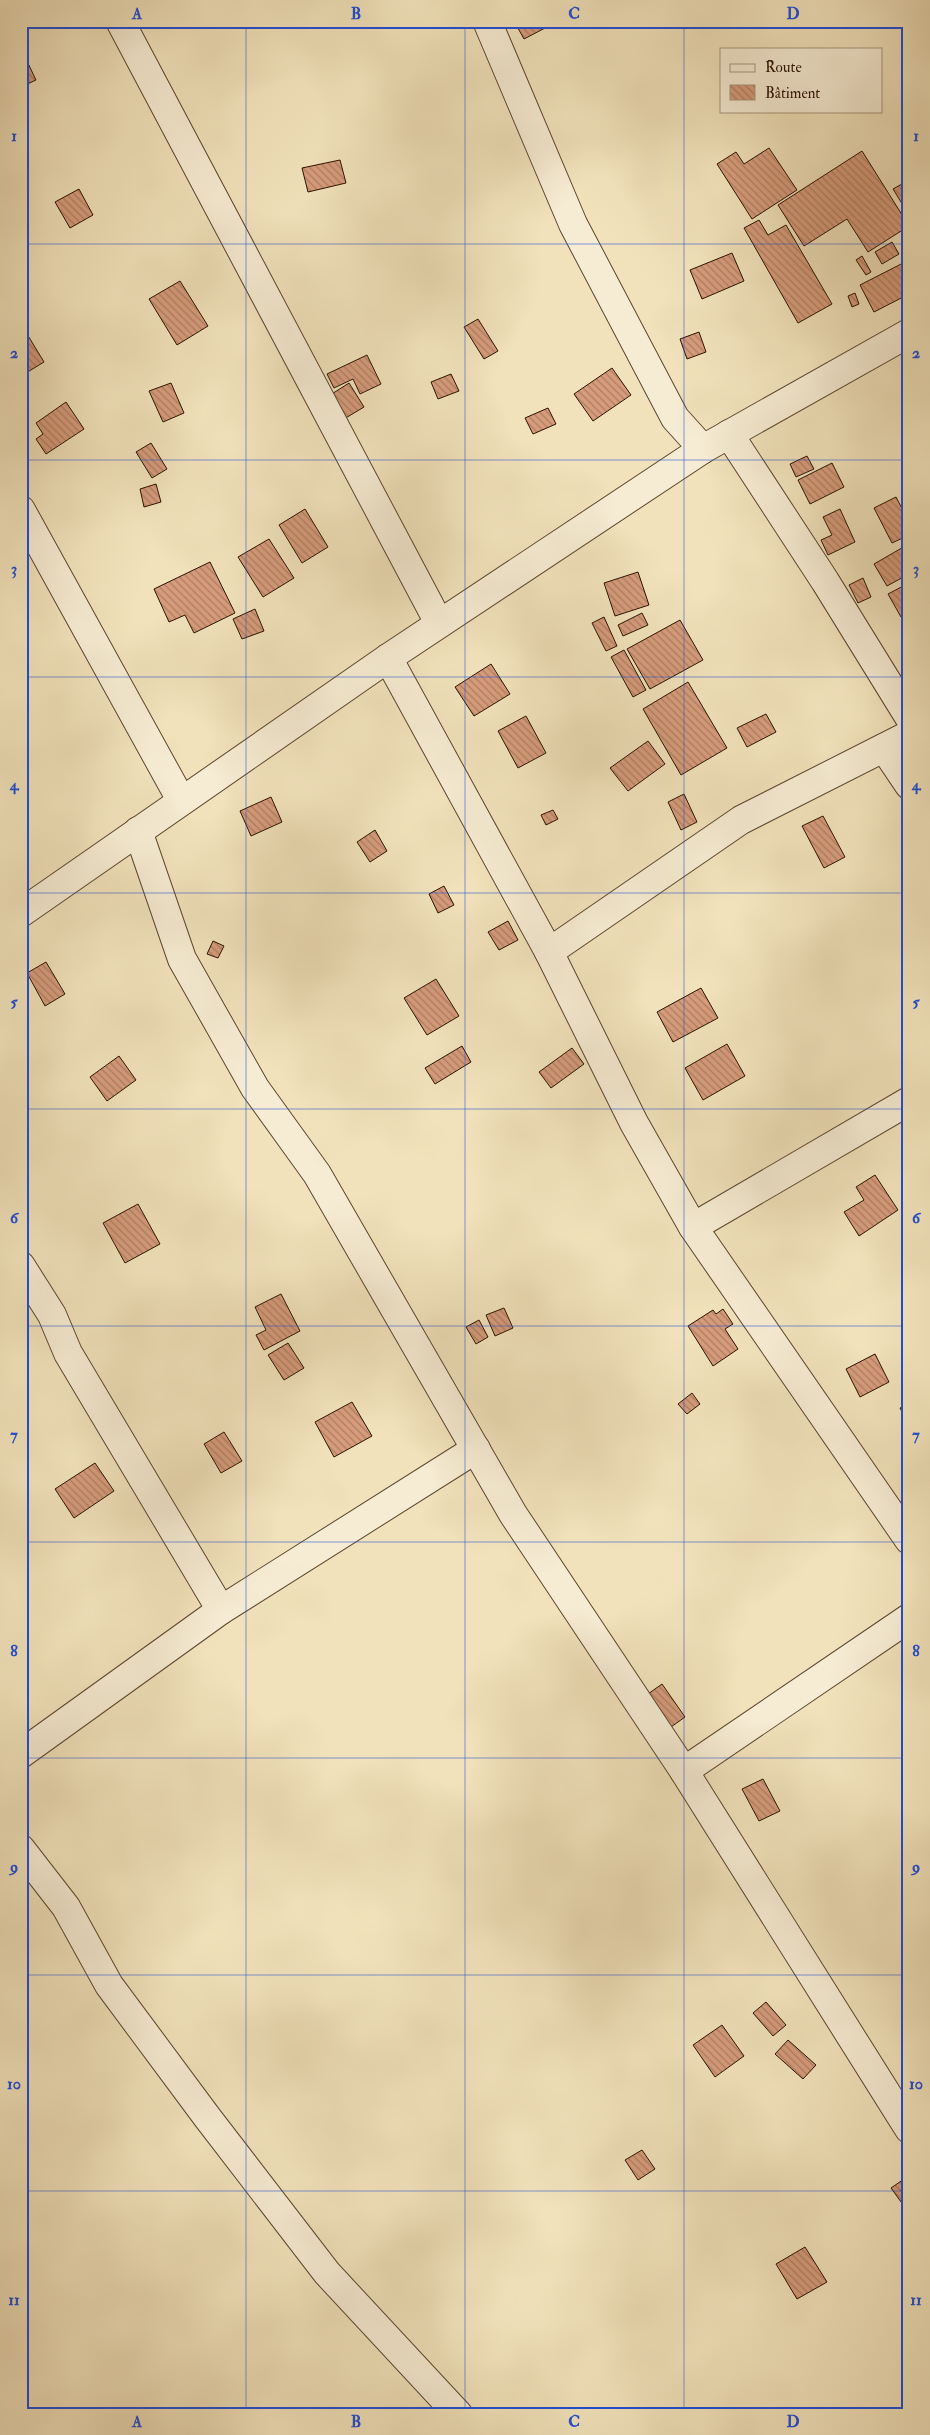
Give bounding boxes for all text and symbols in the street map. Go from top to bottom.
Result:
text: A [131,4,143,24]
text: B [351,4,361,24]
text: C [568,4,580,24]
text: D [786,4,800,24]
legend [720,48,882,112]
text: Route [765,58,802,77]
text: Bâtiment [765,84,820,103]
text: 1 [11,126,17,146]
text: 1 [913,126,919,146]
text: 2 [10,343,18,363]
text: 2 [912,343,920,363]
text: 3 [11,559,17,579]
text: 3 [913,559,919,579]
text: 4 [9,775,20,795]
text: 4 [911,775,922,795]
text: 5 [10,992,18,1012]
text: 5 [912,992,920,1012]
text: 6 [10,1208,20,1228]
text: 6 [912,1208,922,1228]
text: 7 [10,1425,18,1445]
text: 7 [912,1425,920,1445]
text: 8 [10,1641,18,1661]
text: 8 [912,1641,920,1661]
text: 9 [8,1857,18,1877]
text: 9 [910,1857,920,1877]
text: 10 [7,2074,21,2094]
text: 10 [909,2074,923,2094]
text: 11 [8,2290,20,2310]
text: 11 [910,2290,922,2310]
text: A [131,2412,143,2432]
text: B [351,2412,361,2432]
text: C [568,2412,580,2432]
text: D [786,2412,800,2432]

